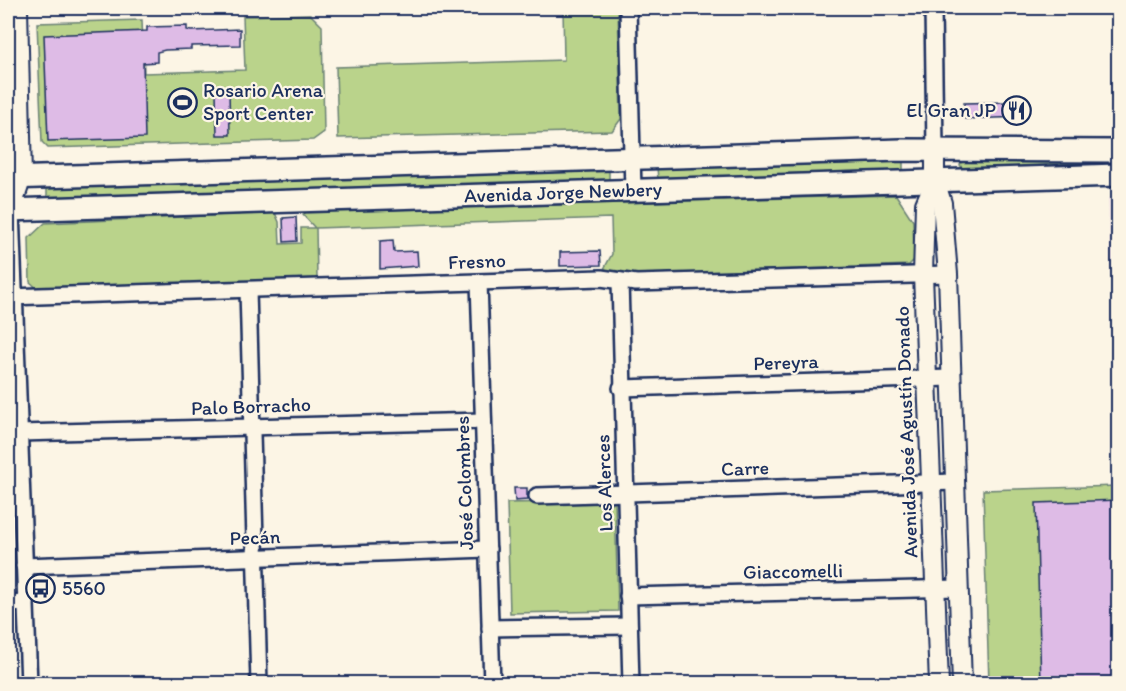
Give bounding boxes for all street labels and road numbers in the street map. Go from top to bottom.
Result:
street label: Avenida Jorge Newbery [464,177,663,207]
street label: Fresno [448,248,506,274]
street label: Avenida José Agustín Donado [890,306,922,558]
street label: Pereyra [753,349,820,375]
street label: Palo Borracho [191,392,311,420]
street label: José Colombres [450,415,478,551]
street label: Los Alerces [590,434,618,532]
street label: Carre [720,455,770,481]
street label: Pecán [229,524,281,550]
street label: Giaccomelli [743,558,843,584]

